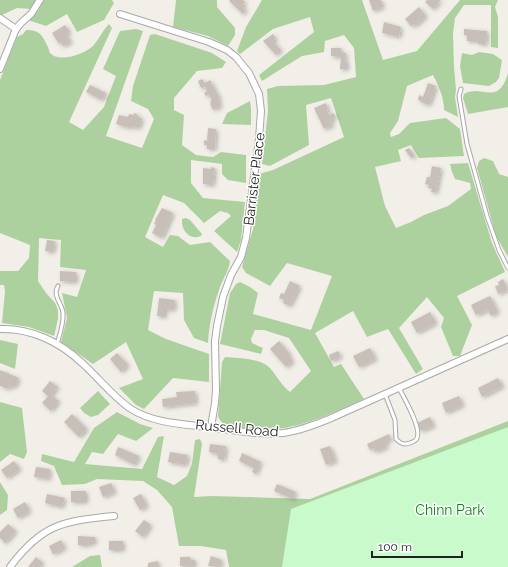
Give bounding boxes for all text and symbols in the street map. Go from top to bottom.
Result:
street label: Barrister Place [240,132,268,226]
street label: Russell Road [195,416,279,440]
park label: Chinn Park [415,502,485,518]
scale bar [372,533,462,559]
text: 100 m [378,540,412,554]

